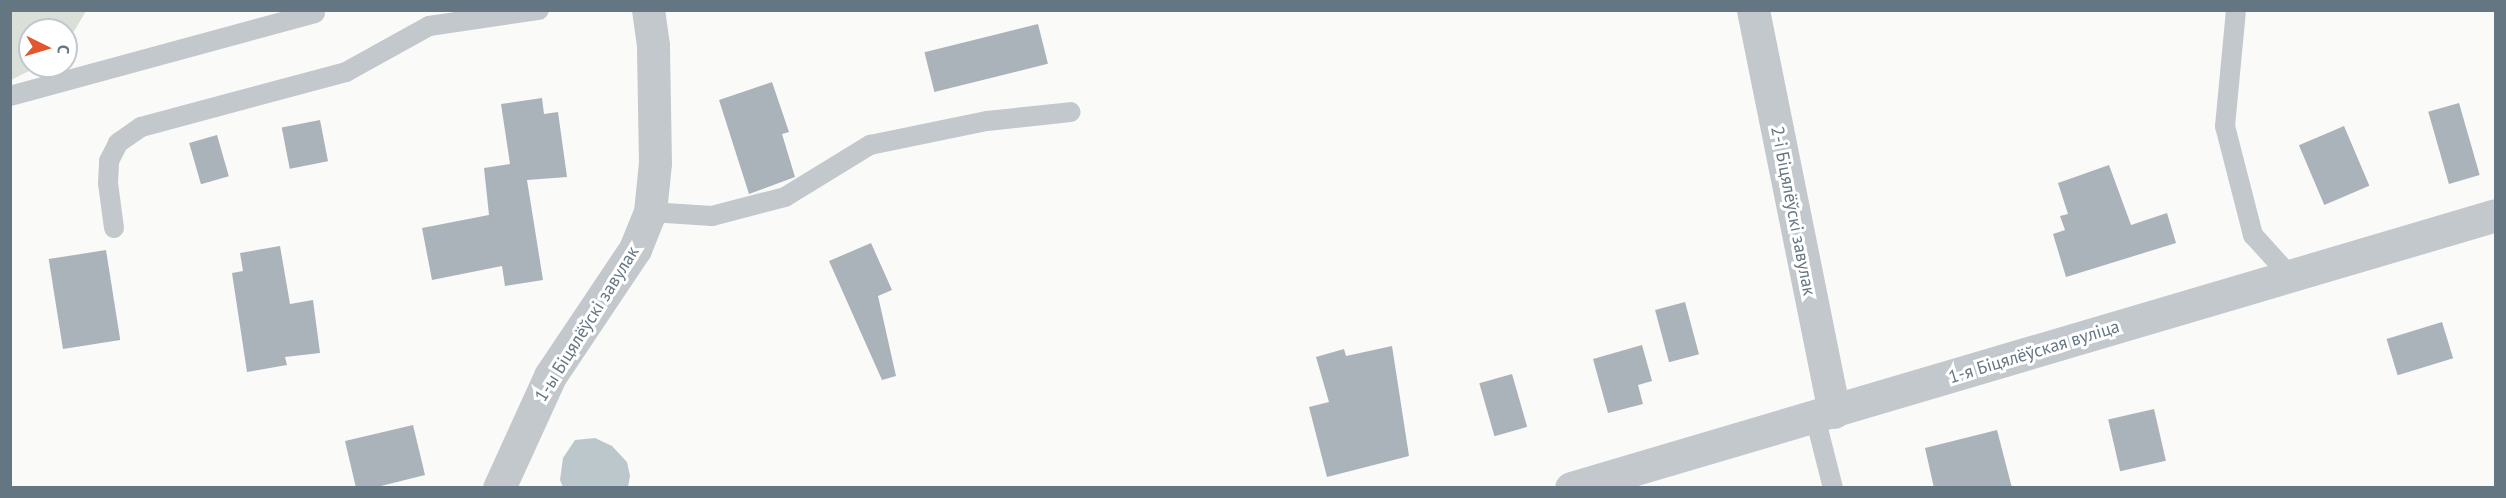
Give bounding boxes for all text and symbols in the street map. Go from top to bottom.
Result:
north arrow [18,18,78,78]
text: С [54,44,74,55]
street label: 2-і Біцялёўскі завулак [1766,124,1820,298]
street label: 1-ы Біцялёўскі завулак [530,242,644,406]
street label: 1-я Біцялёўская вуліца [1946,316,2122,388]

